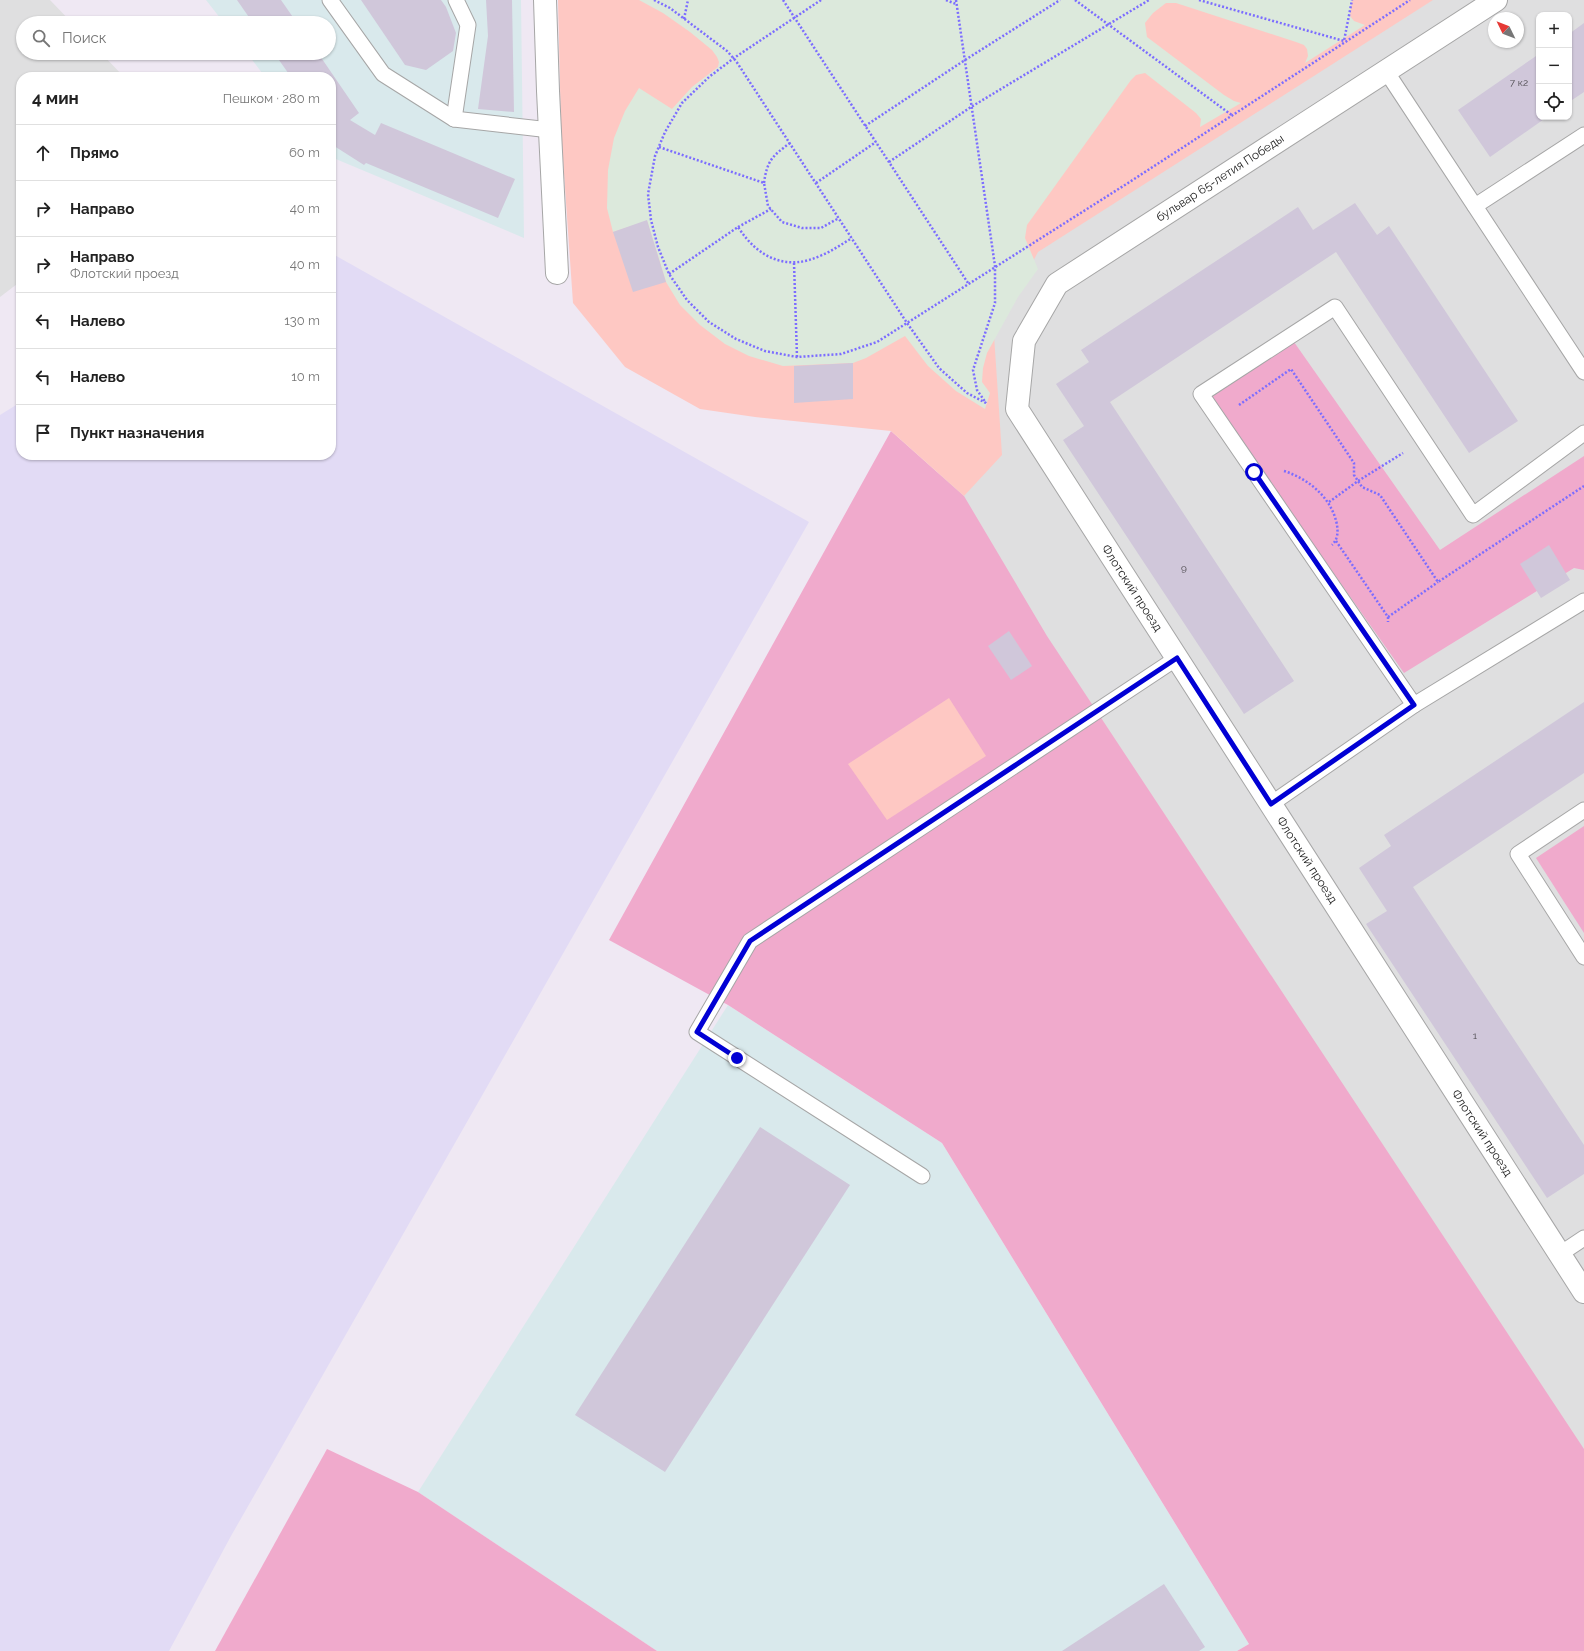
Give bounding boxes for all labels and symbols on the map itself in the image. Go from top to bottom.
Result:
north arrow [1488,12,1524,48]
house number: 7 к2 [1510,77,1528,88]
street label: бульвар 65-летия Победы [1153,131,1287,225]
route start [1245,463,1263,481]
street label: Флотский проезд [1099,542,1165,634]
house number: 9 [1181,562,1187,573]
street label: Флотский проезд [1274,814,1340,906]
house number: 1 [1473,1030,1478,1041]
route end [728,1049,746,1067]
street label: Флотский проезд [1449,1087,1515,1179]

